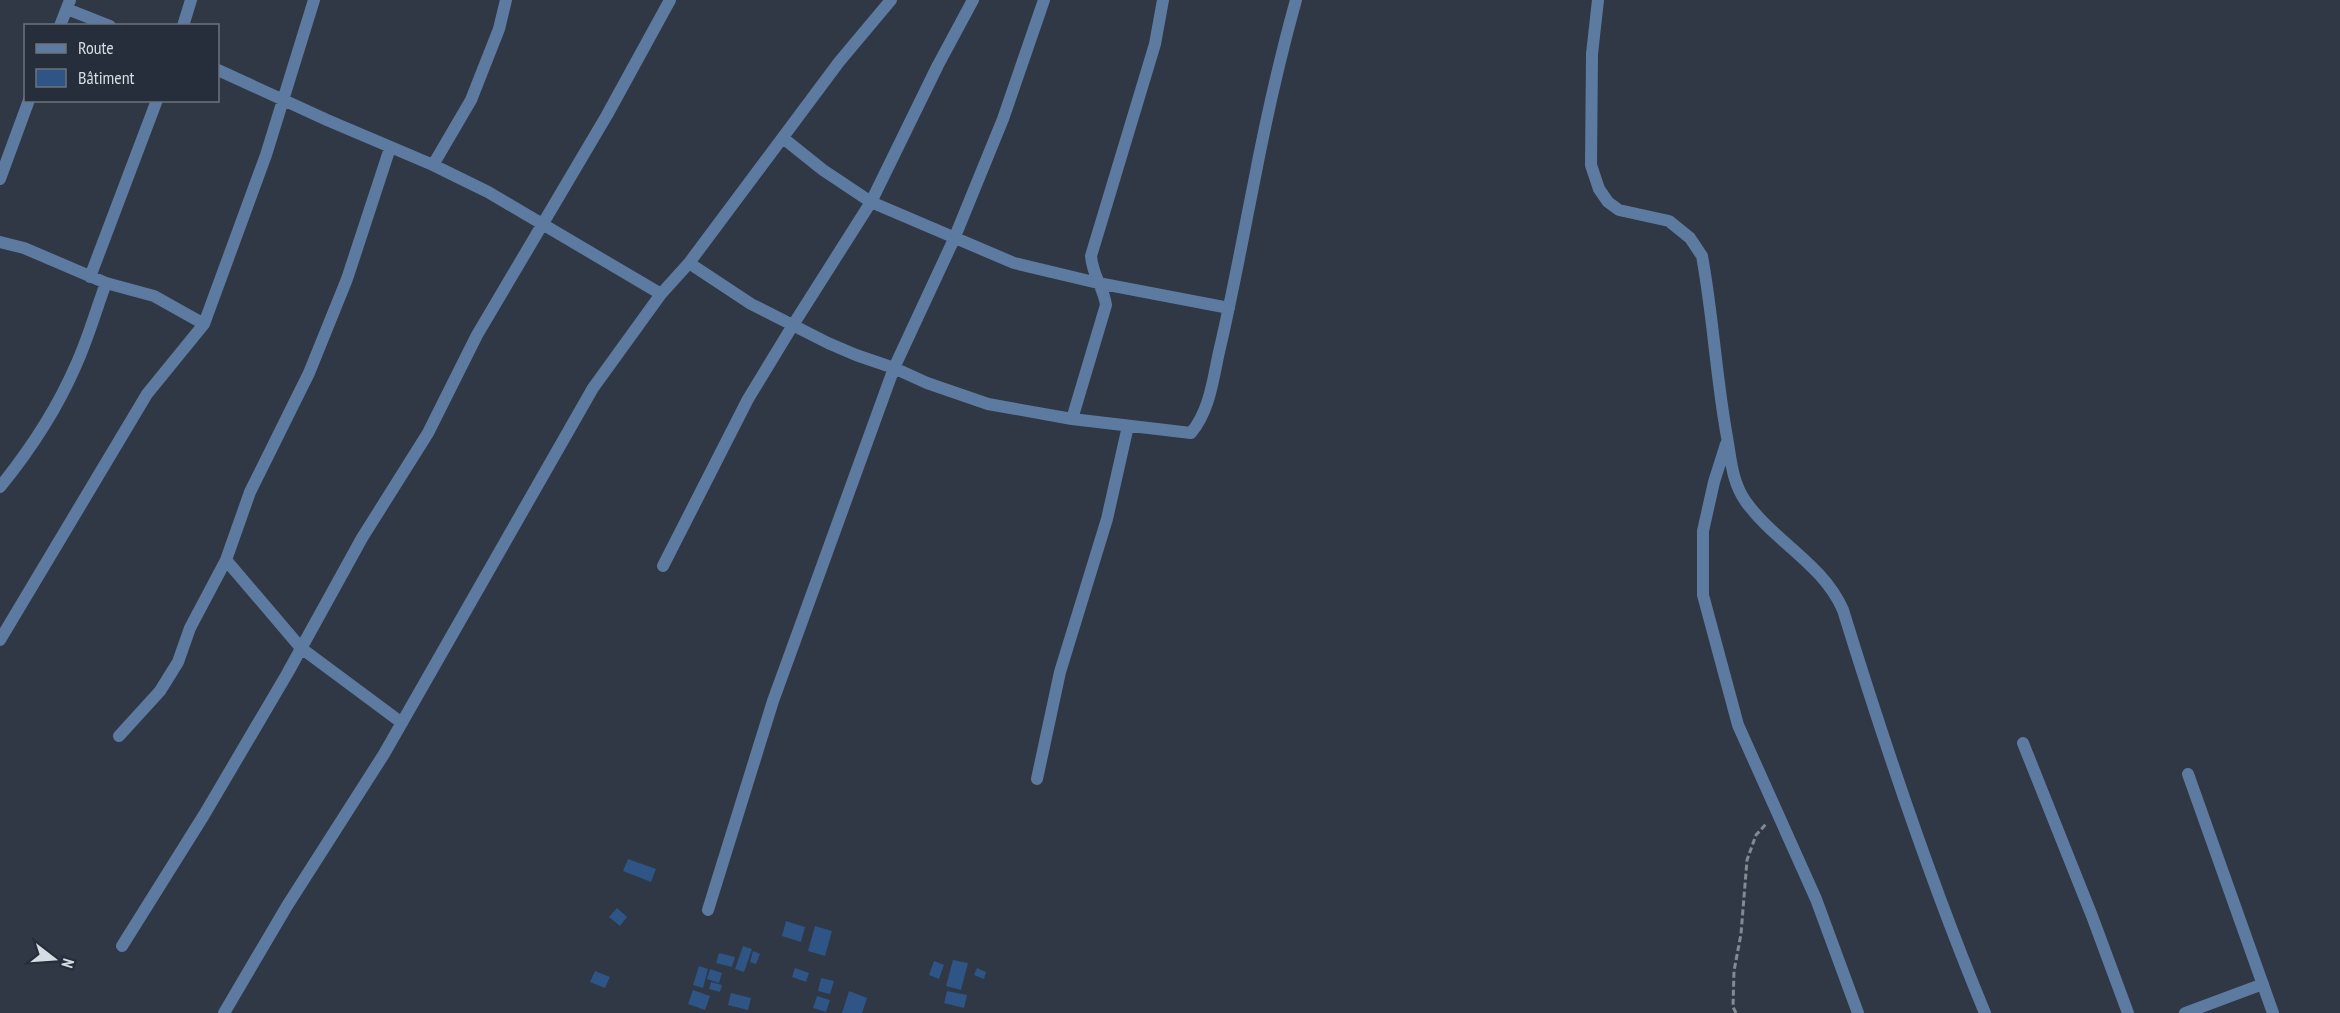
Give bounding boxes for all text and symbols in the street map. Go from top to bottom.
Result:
legend [24,24,219,102]
text: Route [78,36,114,59]
text: Bâtiment [78,66,135,89]
north arrow [24,929,84,989]
text: N [58,956,79,970]

